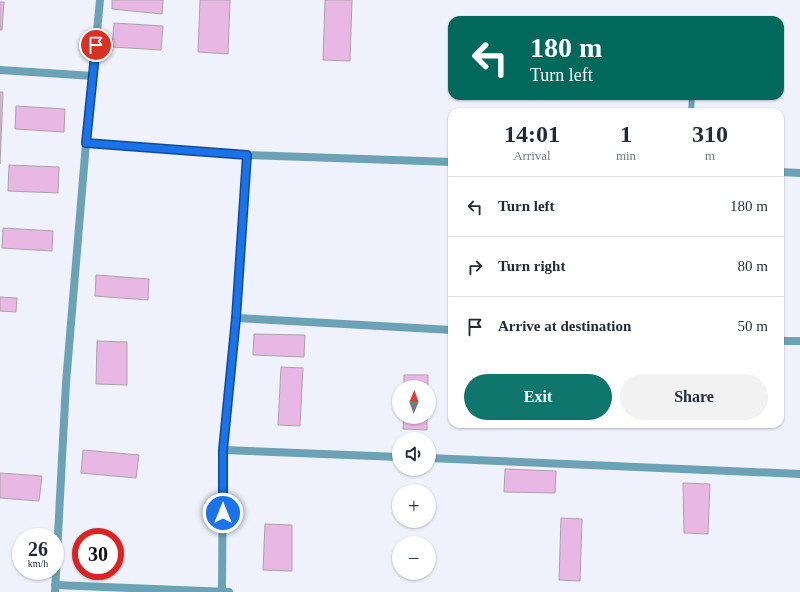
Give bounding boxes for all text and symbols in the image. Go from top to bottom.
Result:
pin [79,28,113,62]
icon: left [464,32,516,84]
text: 180 m [530,32,602,63]
icon: arrive [85,34,107,56]
text: Turn left [530,65,593,85]
text: 14:01 [504,121,560,147]
text: 1 [620,121,632,147]
text: 310 [692,121,728,147]
text: Arrival [513,148,551,163]
text: min [616,148,636,163]
text: m [705,148,715,163]
icon: left [464,196,486,218]
text: Turn left [498,198,555,214]
text: 180 m [730,198,768,214]
icon: right [464,256,486,278]
text: Turn right [498,258,565,274]
text: 80 m [738,258,768,274]
icon: arrive [464,316,486,338]
text: Arrive at destination [498,318,631,334]
text: 50 m [738,318,768,334]
button: Exit [464,374,612,420]
button: Share [620,374,768,420]
north arrow [392,380,436,424]
map controls [392,380,436,580]
button: sound [392,432,436,476]
button: + [392,484,436,528]
position arrow [202,492,244,534]
speed limit sign: 30 [72,528,124,580]
button: − [392,536,436,580]
text: 26 [28,538,48,560]
text: km/h [28,558,48,569]

